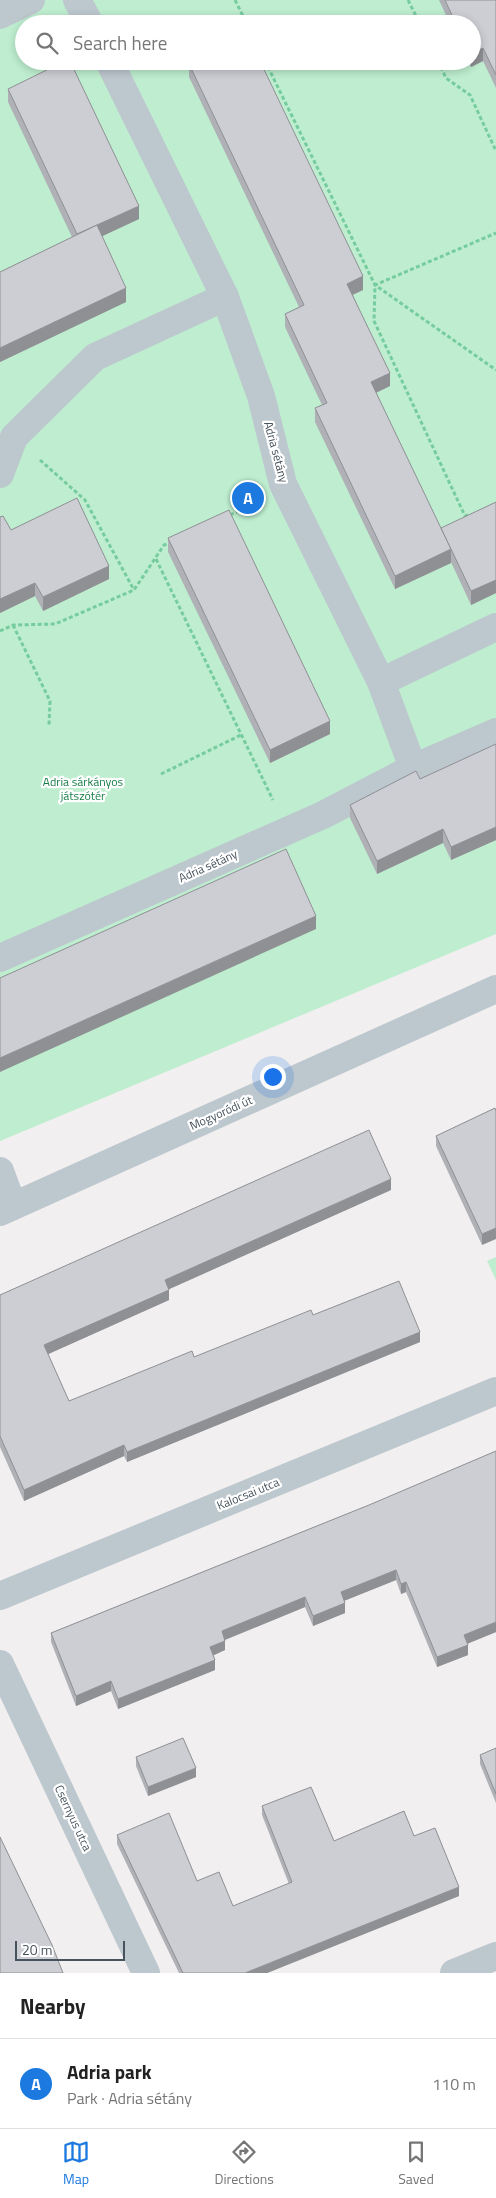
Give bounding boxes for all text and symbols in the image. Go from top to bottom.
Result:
search box [15,15,481,70]
text: Search here [73,28,167,57]
icon: search [33,29,61,57]
street label: Adria sétány [259,419,294,485]
pin: A [232,479,264,517]
park label: Adria sárkányos játszótér [43,772,124,805]
street label: Adria sétány [175,844,241,887]
your location [260,1064,286,1090]
street label: Mogyoródi út [186,1090,256,1135]
street label: Kalocsai utca [214,1472,282,1515]
street label: Csernyus utca [50,1782,97,1854]
scale bar [15,1938,125,1961]
text: 20 m [22,1939,52,1960]
text: Nearby [20,1990,85,2022]
text: Adria park [67,2057,152,2086]
text: A [31,2072,41,2096]
text: 110 m [432,2072,476,2096]
text: Park · Adria sétány [67,2086,192,2110]
tab: Map [62,2138,90,2189]
tab: Directions [214,2138,274,2189]
tab: Saved [398,2138,434,2189]

